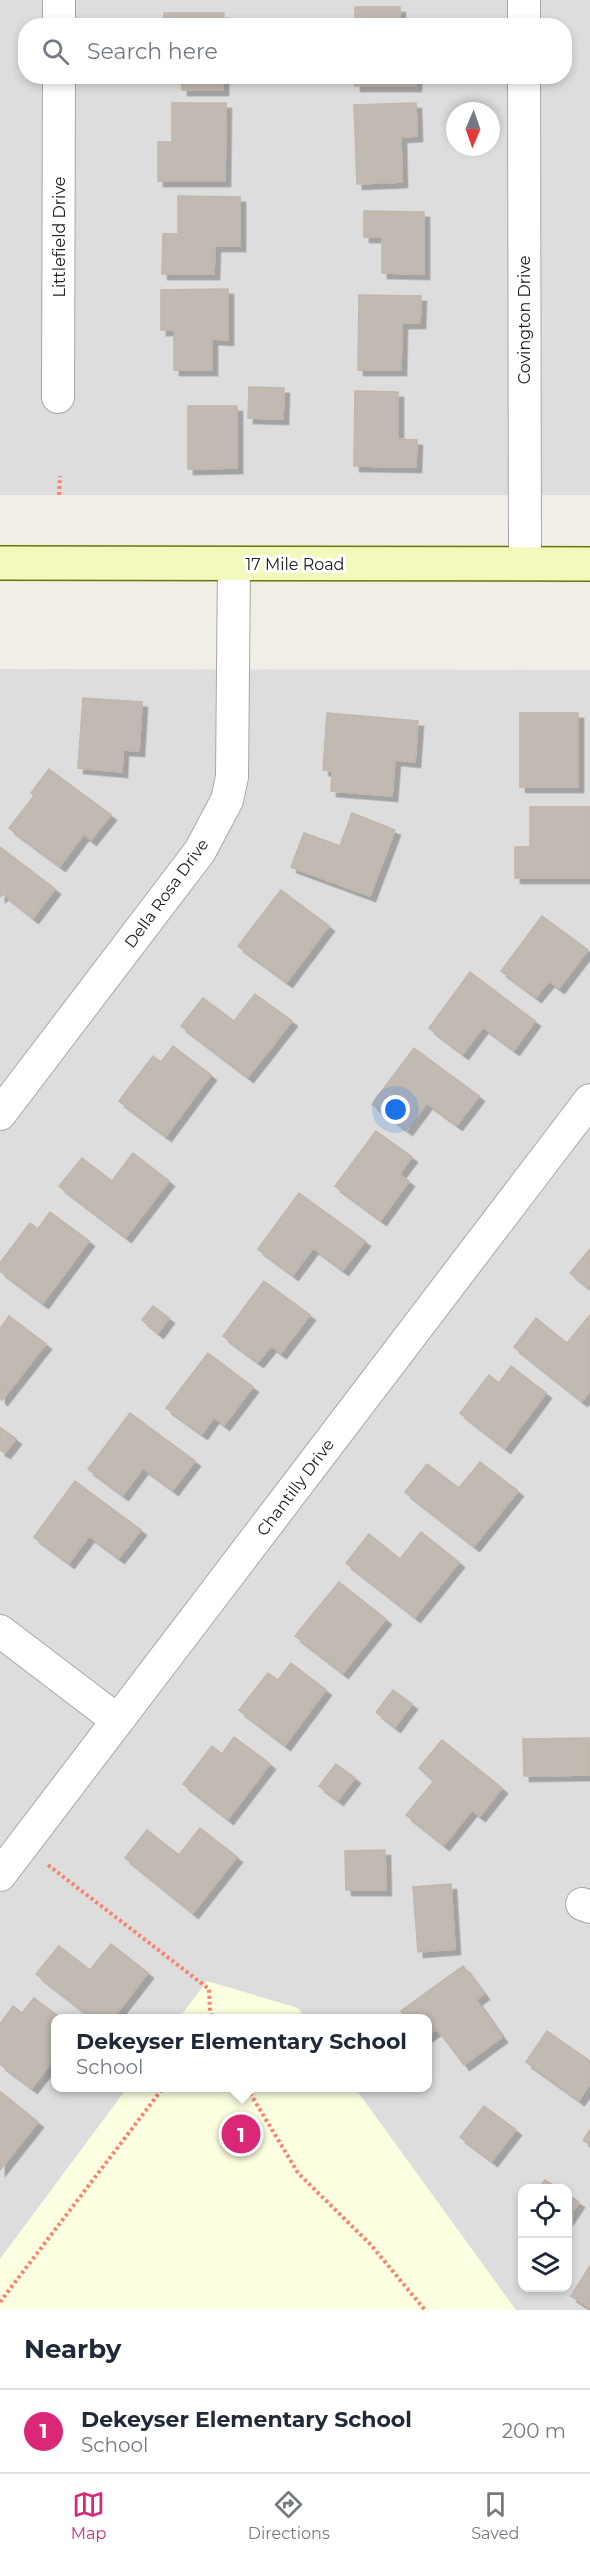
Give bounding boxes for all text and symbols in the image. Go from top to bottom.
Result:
search box [18,18,572,84]
icon: search [39,35,72,68]
text: Search here [87,38,218,65]
north arrow [446,102,500,156]
street label: Littlefield Drive [50,177,69,298]
street label: Covington Drive [515,256,534,384]
street label: 17 Mile Road [246,555,344,574]
street label: Della Rosa Drive [120,835,212,951]
your location [381,1095,410,1124]
street label: Chantilly Drive [253,1435,338,1540]
popup [51,2014,432,2092]
text: Dekeyser Elementary School [76,2028,407,2055]
text: School [76,2055,143,2079]
pin: 1 [222,2112,260,2156]
map controls [518,2184,572,2292]
button: locate [518,2184,572,2238]
button: layers [518,2238,572,2292]
text: Nearby [24,2333,121,2365]
text: Dekeyser Elementary School [81,2406,412,2433]
text: 1 [40,2419,47,2443]
text: 200 m [502,2419,566,2443]
text: School [81,2433,148,2457]
tab: Map [71,2488,106,2543]
tab: Directions [248,2488,330,2543]
tab: Saved [471,2488,519,2543]

